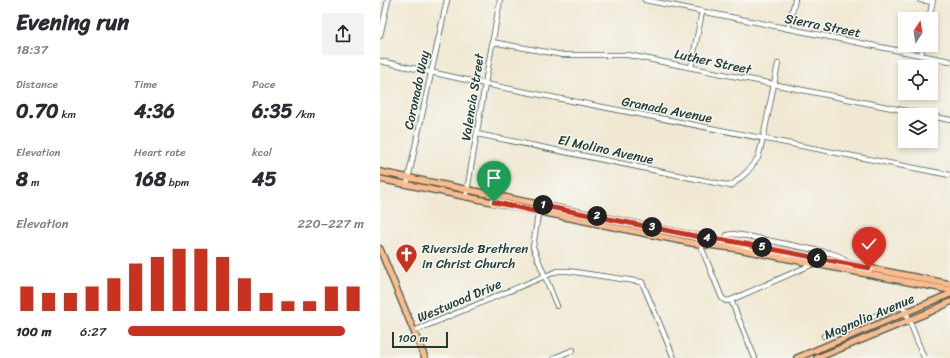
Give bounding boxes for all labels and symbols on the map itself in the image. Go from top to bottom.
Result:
street label: Sierra Street [783,7,863,44]
north arrow [898,12,938,52]
street label: Luther Street [672,42,754,81]
street label: Coronado Way [397,48,436,132]
street label: Valencia Street [454,51,491,142]
street label: Granada Avenue [620,89,714,130]
street label: El Molino Avenue [556,128,656,171]
pin [477,161,511,202]
pin: 1 [533,195,553,215]
pin: 2 [587,206,607,226]
pin: 3 [642,217,662,237]
pin [852,227,886,268]
pin: 4 [697,228,717,248]
place label: Riverside Brethren in Christ Church [422,237,528,275]
pin: 5 [752,237,772,257]
church icon: Riverside Brethren in Christ Church [393,242,419,275]
pin: 6 [807,248,827,268]
street label: Westwood Drive [413,272,505,329]
street label: Magnolia Avenue [820,287,918,346]
scale bar [392,330,448,349]

